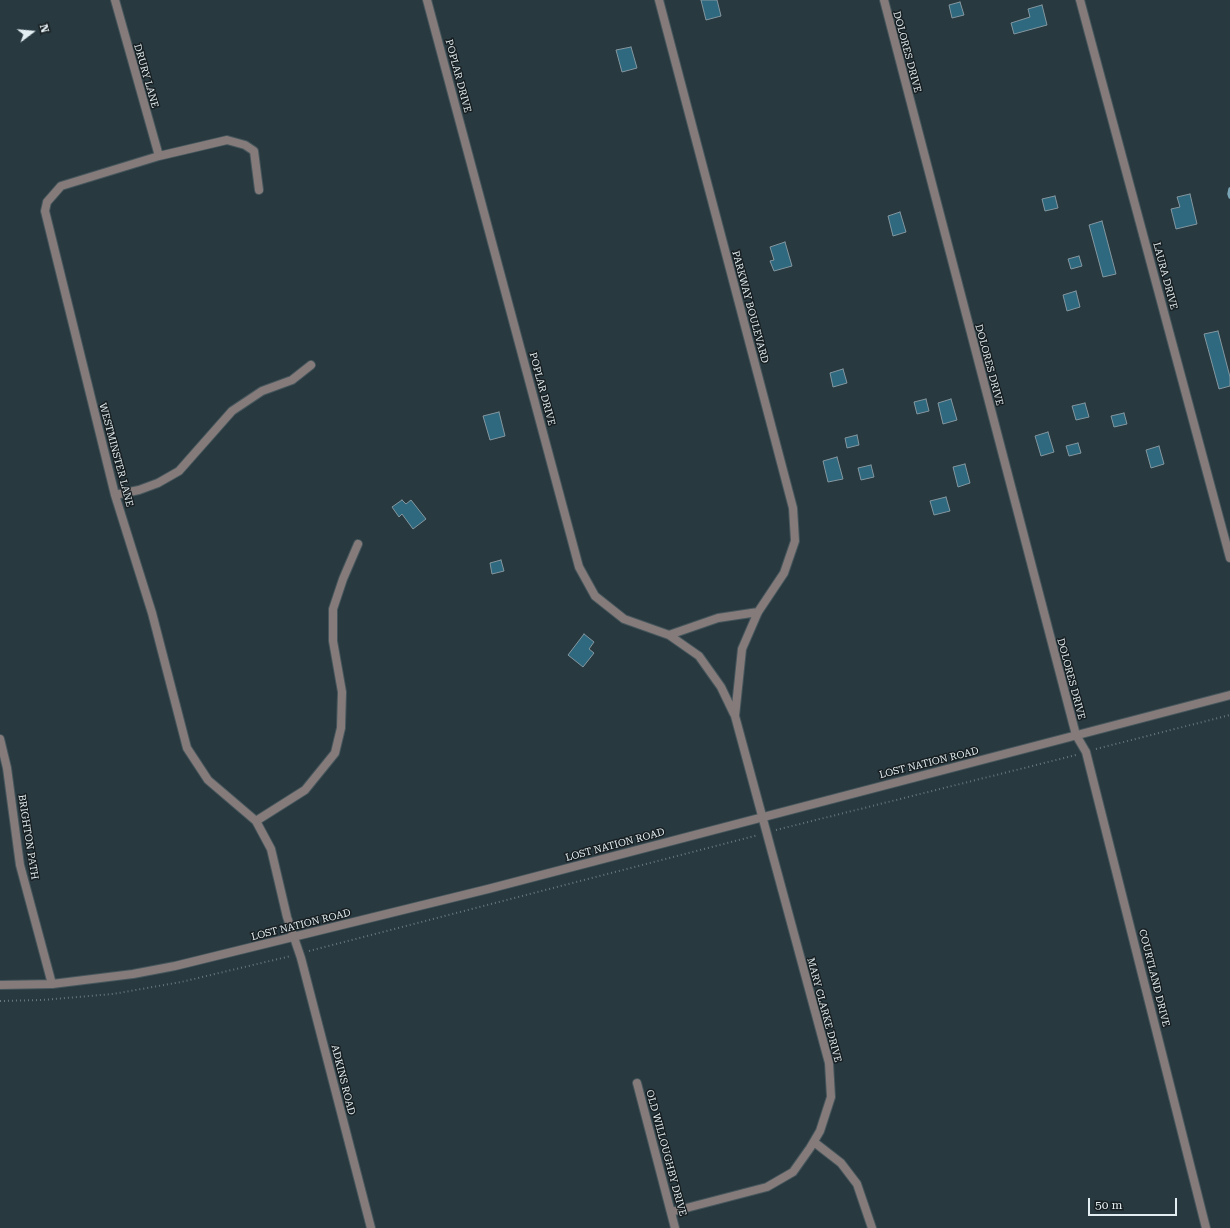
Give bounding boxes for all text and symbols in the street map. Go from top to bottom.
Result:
street label: DOLORES DRIVE [890,10,924,94]
north arrow [12,12,52,52]
text: N [37,23,51,34]
street label: POPLAR DRIVE [442,38,474,114]
street label: DRURY LANE [131,43,161,109]
street label: LAURA DRIVE [1150,241,1180,311]
street label: PARKWAY BOULEVARD [729,249,771,365]
street label: DOLORES DRIVE [972,323,1006,407]
street label: POPLAR DRIVE [526,351,558,427]
street label: WESTMINSTER LANE [96,402,136,508]
street label: DOLORES DRIVE [1054,637,1088,721]
street label: LOST NATION ROAD [878,745,980,781]
street label: BRIGHTON PATH [15,794,41,880]
street label: LOST NATION ROAD [564,826,666,864]
street label: LOST NATION ROAD [250,907,352,943]
street label: COURTLAND DRIVE [1136,928,1172,1028]
street label: MARY CLARKE DRIVE [804,956,844,1064]
street label: ADKINS ROAD [328,1044,358,1116]
street label: OLD WILLOUGHBY DRIVE [643,1089,689,1217]
scale bar [1090,1190,1179,1216]
text: 50 m [1095,1198,1122,1212]

